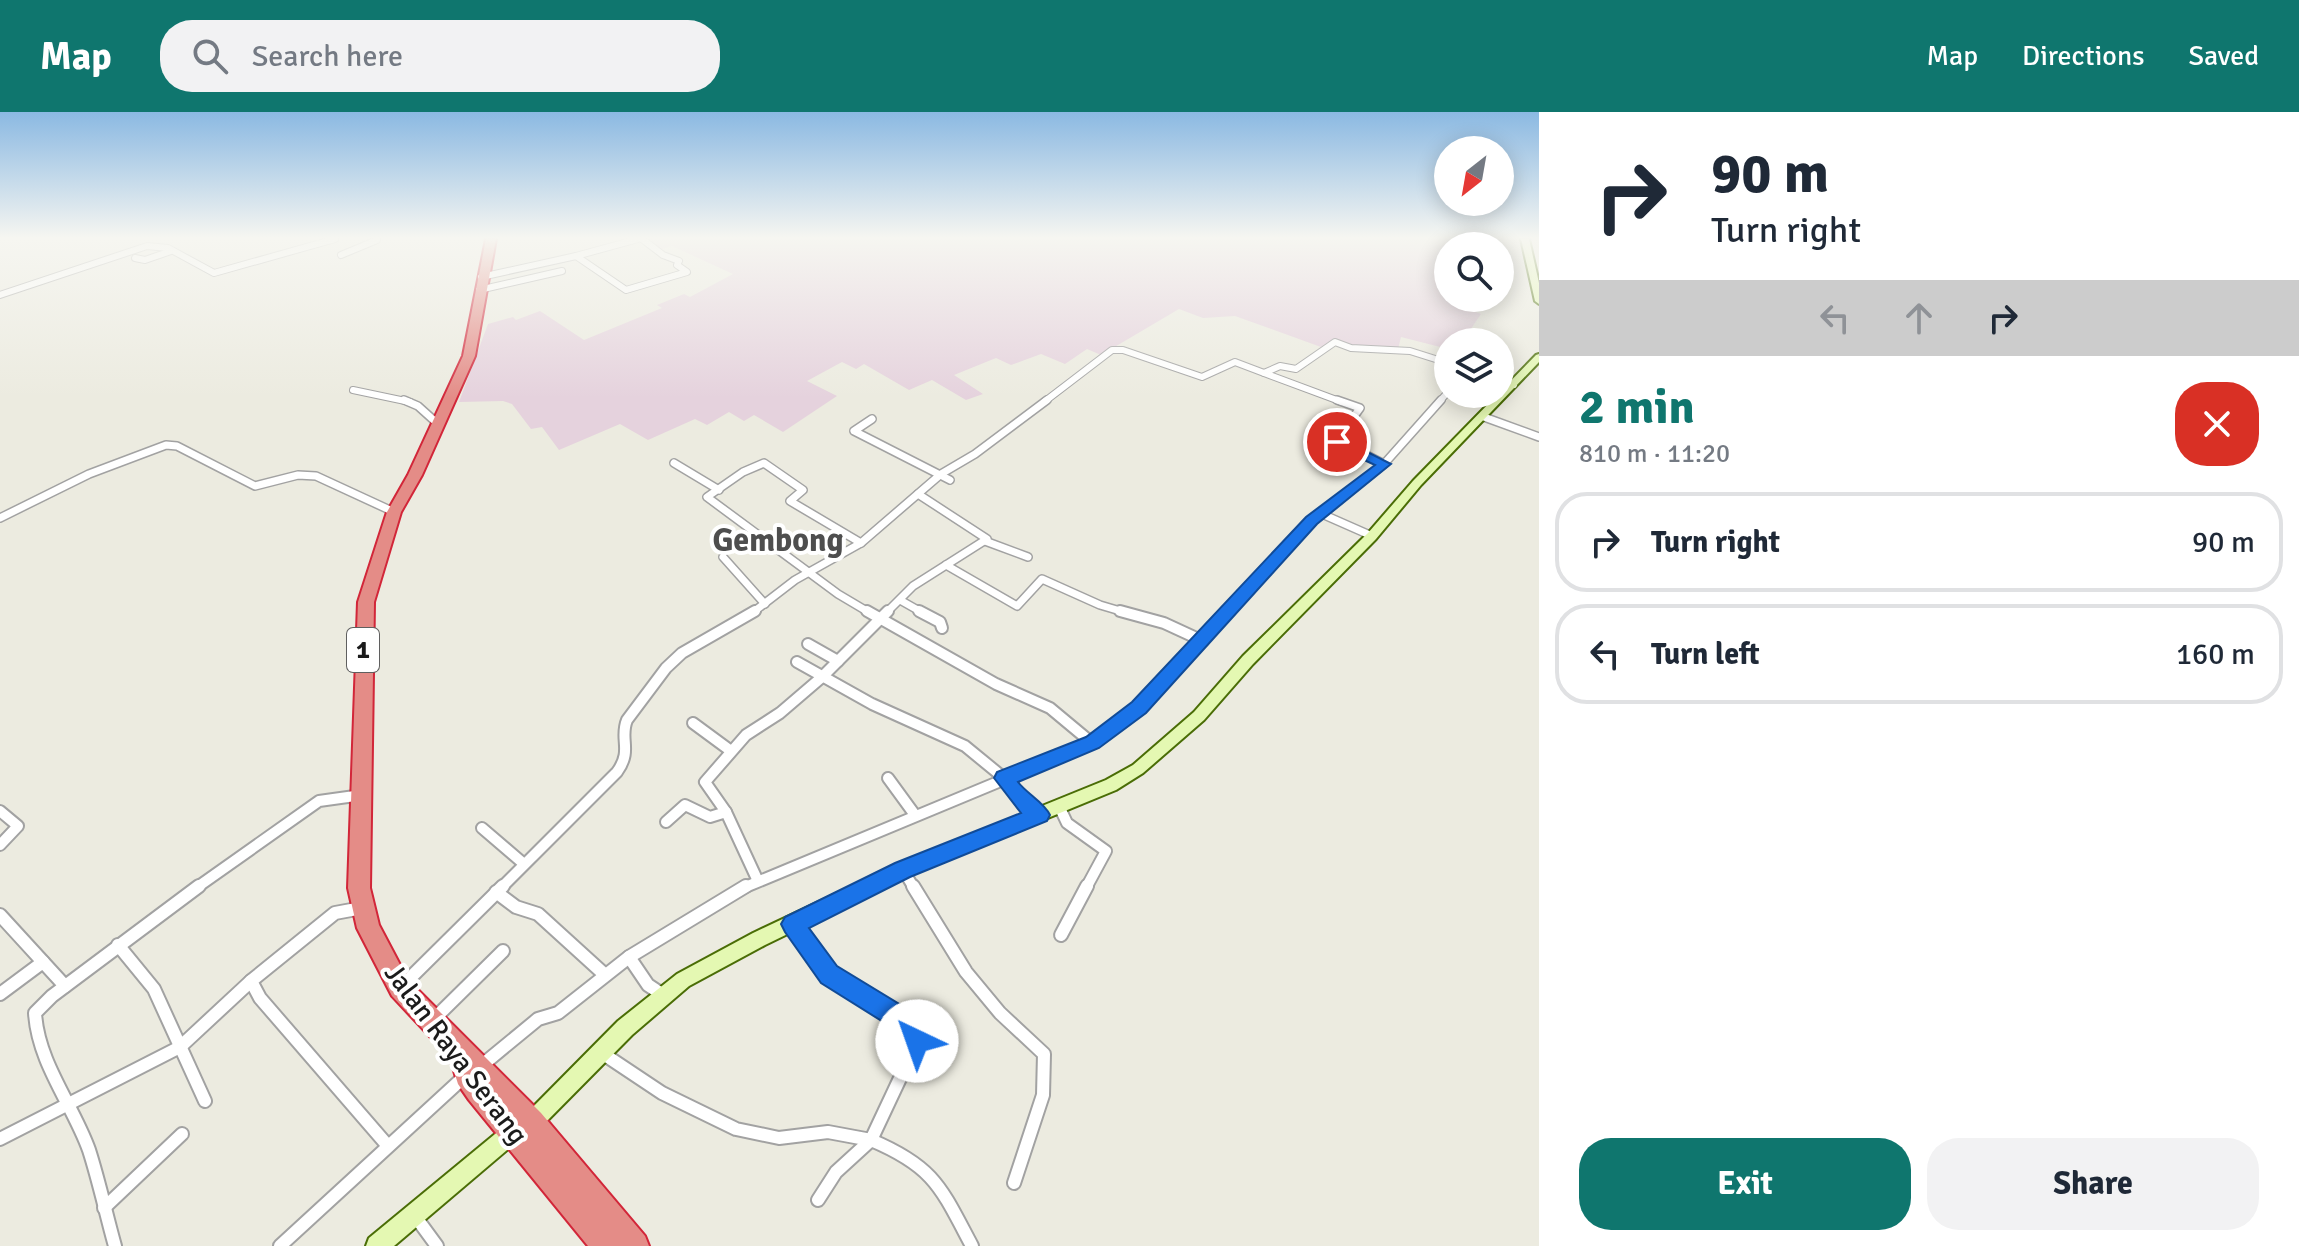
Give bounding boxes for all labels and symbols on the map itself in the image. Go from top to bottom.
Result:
north arrow [1434,136,1514,216]
pin [1303,408,1371,476]
district label: Gembong [712,521,844,560]
road number: 1 [347,628,379,672]
street label: Jalan Raya Serang [377,957,535,1151]
position arrow [875,999,959,1083]

